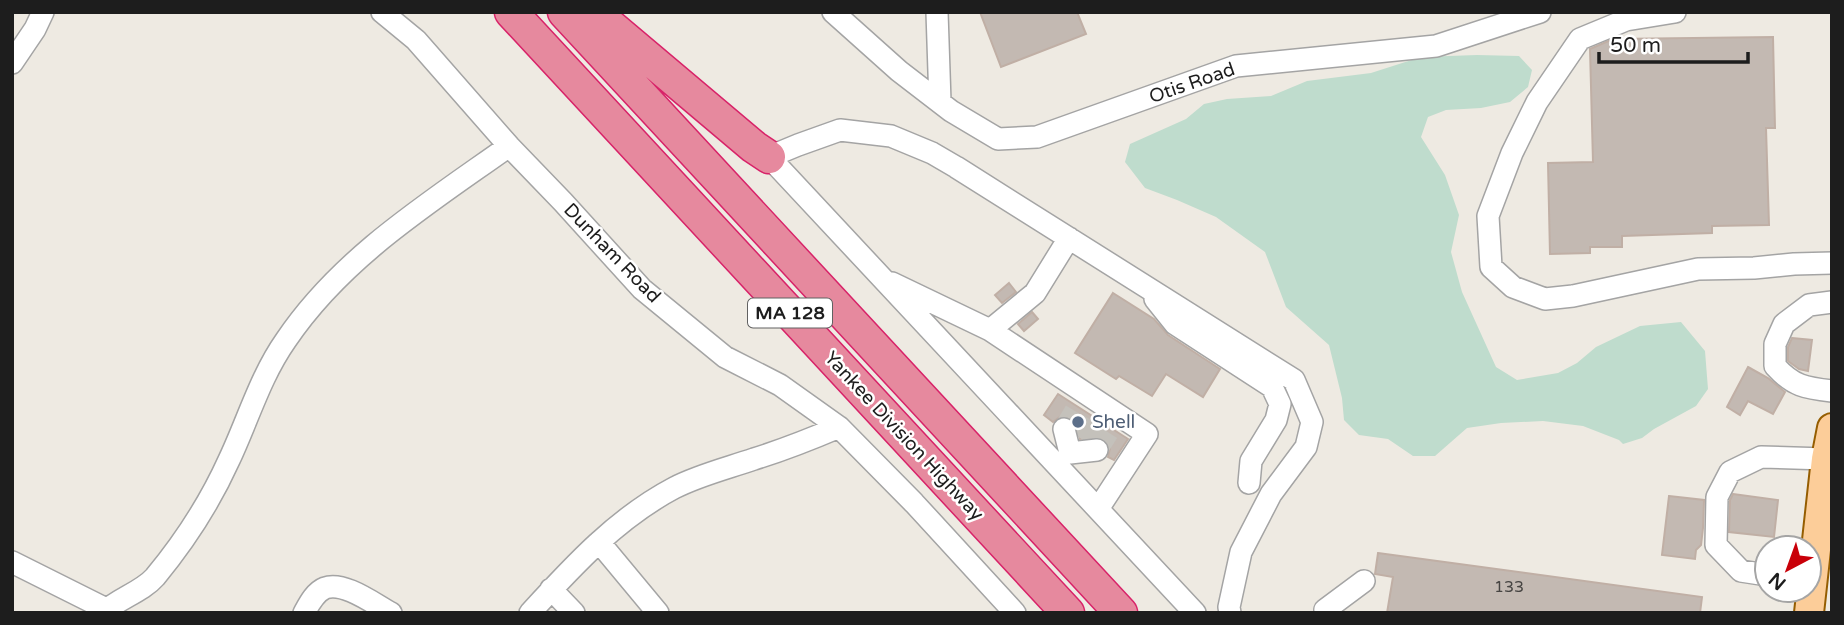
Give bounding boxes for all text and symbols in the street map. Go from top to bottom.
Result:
scale bar [1599,21,1748,65]
text: 50 m [1610,33,1661,58]
street label: Otis Road [1146,58,1238,108]
street label: Dunham Road [559,199,665,307]
road number: MA 128 [748,298,832,328]
street label: Yankee Division Highway [820,347,988,525]
place label: Shell [1092,411,1135,433]
marker: Shell [1070,414,1086,430]
north arrow [1753,534,1823,604]
text: N [1765,568,1790,594]
house number: 133 [1494,577,1524,597]

